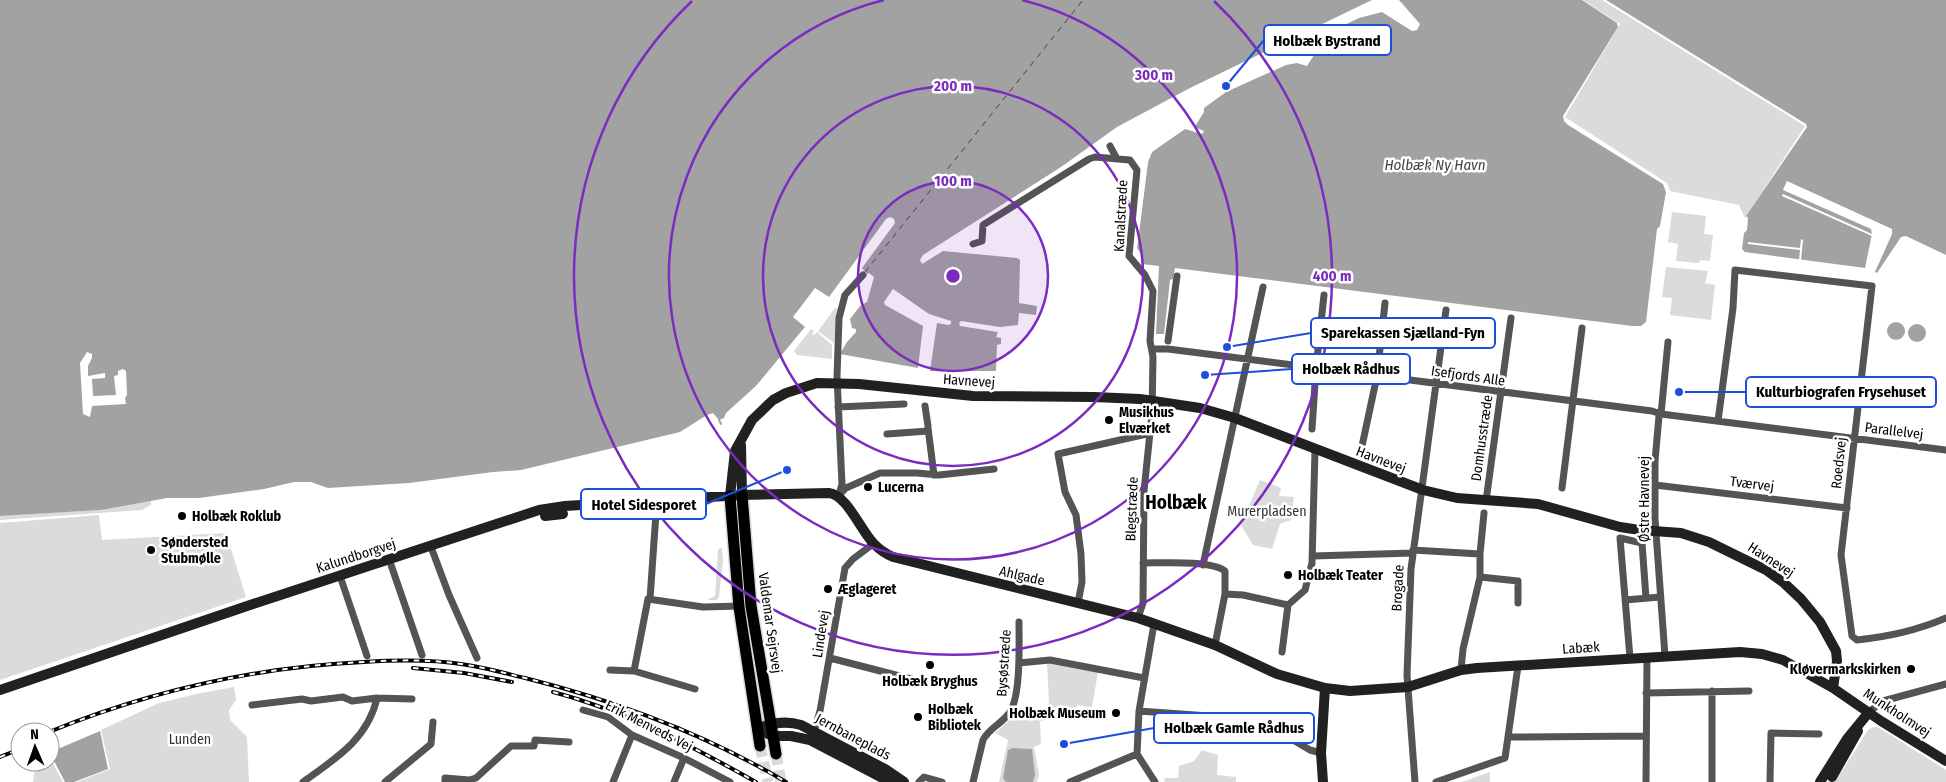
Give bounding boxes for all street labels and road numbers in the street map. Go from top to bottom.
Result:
street label: Kanalstræde [1111,179,1131,252]
street label: Isefjords Alle [1430,362,1506,390]
street label: Havnevej [942,371,996,391]
street label: Domhusstræde [1468,394,1496,482]
street label: Parallelvej [1864,419,1924,443]
street label: Roedsvej [1828,436,1850,490]
street label: Havnevej [1354,443,1408,477]
street label: Østre Havnevej [1636,456,1653,542]
street label: Tværvej [1729,473,1775,495]
street label: Blegstræde [1122,476,1142,542]
street label: Kalundborgvej [314,535,398,577]
street label: Havnevej [1744,539,1798,581]
street label: Ahlgade [998,563,1046,589]
street label: Brogade [1388,564,1408,612]
street label: Valdemar Sejrsvej [755,571,785,675]
street label: Lindevej [809,609,833,659]
street label: Bysøstræde [993,629,1015,697]
street label: Labæk [1562,638,1601,658]
street label: Munkholmvej [1860,685,1934,741]
street label: Erik Menveds Vej [602,697,696,755]
street label: Jernbaneplads [812,710,894,764]

